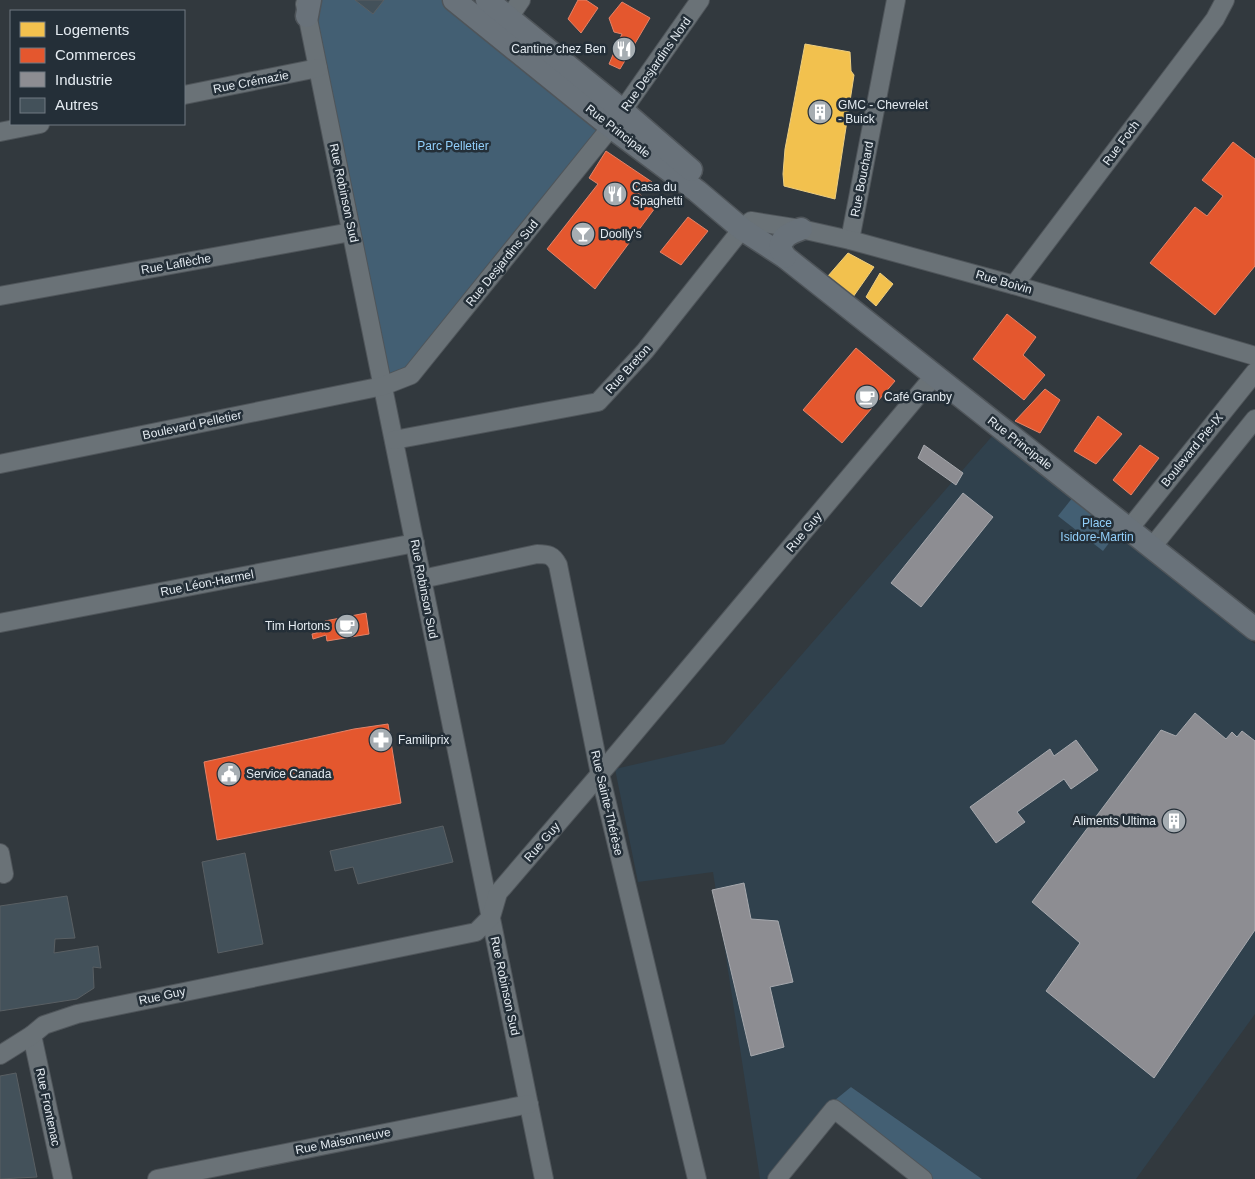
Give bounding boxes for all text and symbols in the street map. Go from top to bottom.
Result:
legend [10,10,185,125]
street label: Rue Desjardins Nord [618,14,694,114]
text: Logements [55,21,129,38]
restaurant icon: Cantine chez Ben [611,36,637,62]
place label: Cantine chez Ben [511,42,606,56]
text: Commerces [55,46,136,63]
street label: Rue Crémazie [212,68,290,96]
text: Industrie [55,71,113,88]
text: Autres [55,96,98,113]
place label: GMC - Chevrelet - Buick [838,98,929,126]
building icon: GMC - Chevrelet - Buick [807,99,833,125]
street label: Rue Principale [583,101,653,161]
street label: Rue Foch [1100,118,1142,168]
park label: Parc Pelletier [417,139,489,153]
street label: Rue Bouchard [848,140,876,218]
street label: Rue Robinson Sud [327,142,361,244]
place label: Casa du Spaghetti [632,180,683,208]
restaurant icon: Casa du Spaghetti [602,181,628,207]
street label: Rue Desjardins Sud [463,217,541,309]
bar icon: Doolly's [570,221,596,247]
place label: Doolly's [600,227,642,241]
street label: Rue Laflèche [140,251,212,277]
street label: Rue Boivin [974,267,1034,297]
street label: Rue Breton [602,342,654,396]
cafe icon: Café Granby [854,384,880,410]
place label: Café Granby [884,390,952,404]
street label: Boulevard Pelletier [141,408,243,442]
street label: Boulevard Pie-IX [1158,411,1226,489]
street label: Rue Principale [985,413,1055,473]
street label: Rue Guy [783,509,825,555]
park label: Place Isidore-Martin [1060,516,1134,544]
street label: Rue Robinson Sud [408,538,440,640]
street label: Rue Léon-Harmel [159,567,255,599]
cafe icon: Tim Hortons [334,613,360,639]
place label: Tim Hortons [265,619,330,633]
pharmacy icon: Familiprix [368,727,394,753]
place label: Familiprix [398,733,449,747]
street label: Rue Sainte-Thérèse [588,749,626,857]
public building icon: Service Canada [216,761,242,787]
place label: Service Canada [246,767,332,781]
building icon: Aliments Ultima [1161,808,1187,834]
place label: Aliments Ultima [1073,814,1156,828]
street label: Rue Guy [521,820,563,864]
street label: Rue Robinson Sud [488,935,522,1037]
street label: Rue Guy [137,984,187,1008]
street label: Rue Frontenac [33,1067,63,1147]
street label: Rue Maisonneuve [294,1125,392,1157]

